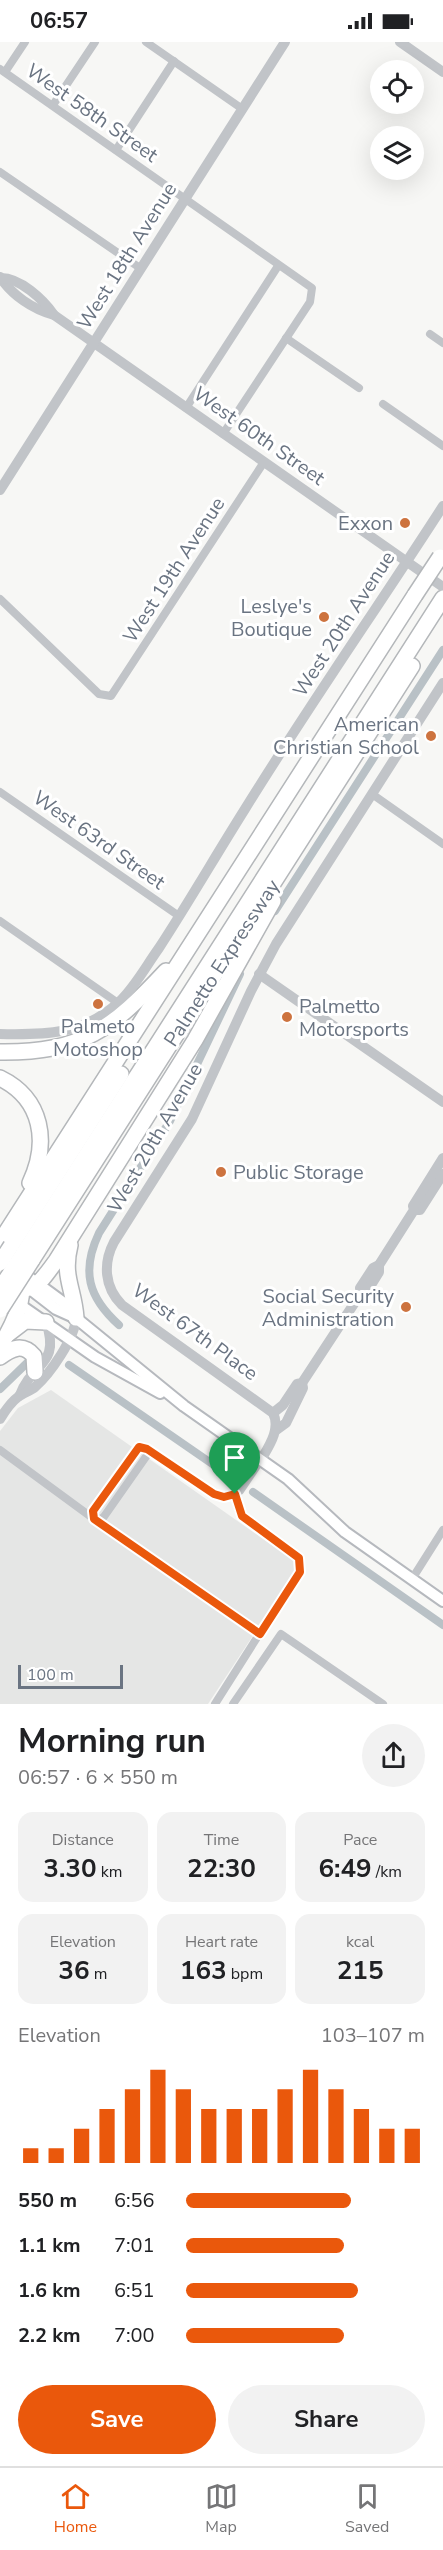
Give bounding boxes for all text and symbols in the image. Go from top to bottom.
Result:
text: 06:57 [30,6,88,36]
street label: West 58th Street [21,57,164,169]
map controls [370,60,424,180]
button: locate [370,60,424,114]
button: layers [370,126,424,180]
street label: West 18th Avenue [71,177,183,335]
street label: West 60th Street [188,380,331,492]
street label: West 19th Avenue [117,492,231,648]
place label: Exxon [338,510,393,537]
marker: Exxon [398,516,412,530]
street label: West 20th Avenue [287,546,401,702]
place label: Leslye's Boutique [231,593,312,643]
marker: Leslye's Boutique [317,610,331,624]
place label: American Christian School [273,711,419,761]
marker: American Christian School [424,729,438,743]
street label: West 63rd Street [28,784,171,896]
street label: Palmetto Expressway [158,874,287,1052]
place label: Palmetto Motorsports [299,993,409,1043]
marker: Palmeto Motoshop [91,997,105,1011]
marker: Palmetto Motorsports [280,1010,294,1024]
place label: Palmeto Motoshop [53,1013,143,1063]
street label: West 20th Avenue [101,1058,209,1218]
place label: Public Storage [233,1159,364,1186]
marker: Public Storage [214,1165,228,1179]
street label: West 67th Place [127,1277,263,1387]
place label: Social Security Administration [262,1283,395,1333]
marker: Social Security Administration [399,1300,413,1314]
pin [209,1432,260,1494]
icon: arrive [218,1441,251,1474]
scale bar [18,1662,123,1690]
text: 100 m [27,1664,74,1686]
text: Morning run [18,1719,206,1764]
button: share [362,1724,425,1787]
text: 06:57 · 6 × 550 m [18,1764,178,1791]
text: Distance [52,1829,114,1851]
text: Time [204,1829,239,1851]
text: Pace [343,1829,377,1851]
text: 3.30 [43,1851,97,1886]
text: 22:30 [187,1851,256,1886]
text: 6:49 [318,1851,372,1886]
text: km [97,1861,122,1883]
text: /km [372,1861,402,1883]
text: Elevation [50,1931,116,1953]
text: Heart rate [185,1931,258,1953]
text: kcal [346,1931,374,1953]
text: 36 [58,1953,90,1988]
text: 163 [180,1953,227,1988]
text: 215 [337,1953,384,1988]
text: m [90,1963,107,1985]
text: bpm [227,1963,263,1985]
text: Elevation [18,2022,101,2049]
text: 103–107 m [321,2022,425,2049]
text: 550 m [18,2187,77,2214]
text: 6:56 [114,2187,155,2214]
text: 1.1 km [18,2232,81,2259]
text: 7:01 [114,2232,155,2259]
text: 1.6 km [18,2277,81,2304]
text: 6:51 [114,2277,155,2304]
text: 2.2 km [18,2322,81,2349]
text: 7:00 [114,2322,155,2349]
button: Save [18,2385,216,2454]
button: Share [228,2385,425,2454]
tab: Home [54,2480,97,2538]
tab: Map [205,2480,238,2538]
tab: Saved [345,2480,389,2538]

